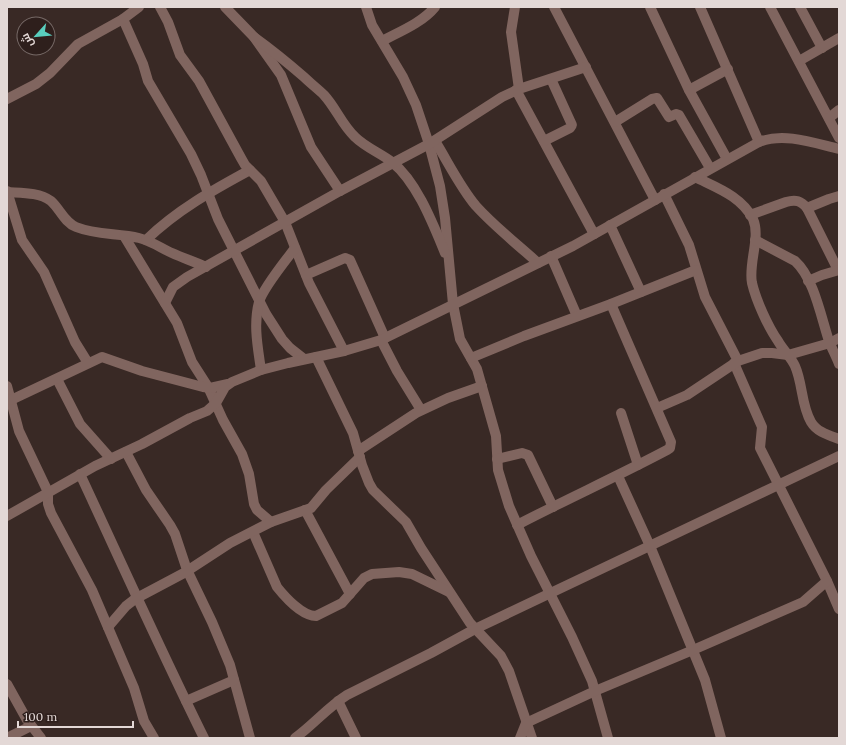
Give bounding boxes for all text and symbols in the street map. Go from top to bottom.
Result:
north arrow [16,16,56,56]
text: ش [18,31,37,50]
scale bar [18,703,133,729]
text: 100 m [24,709,57,724]

